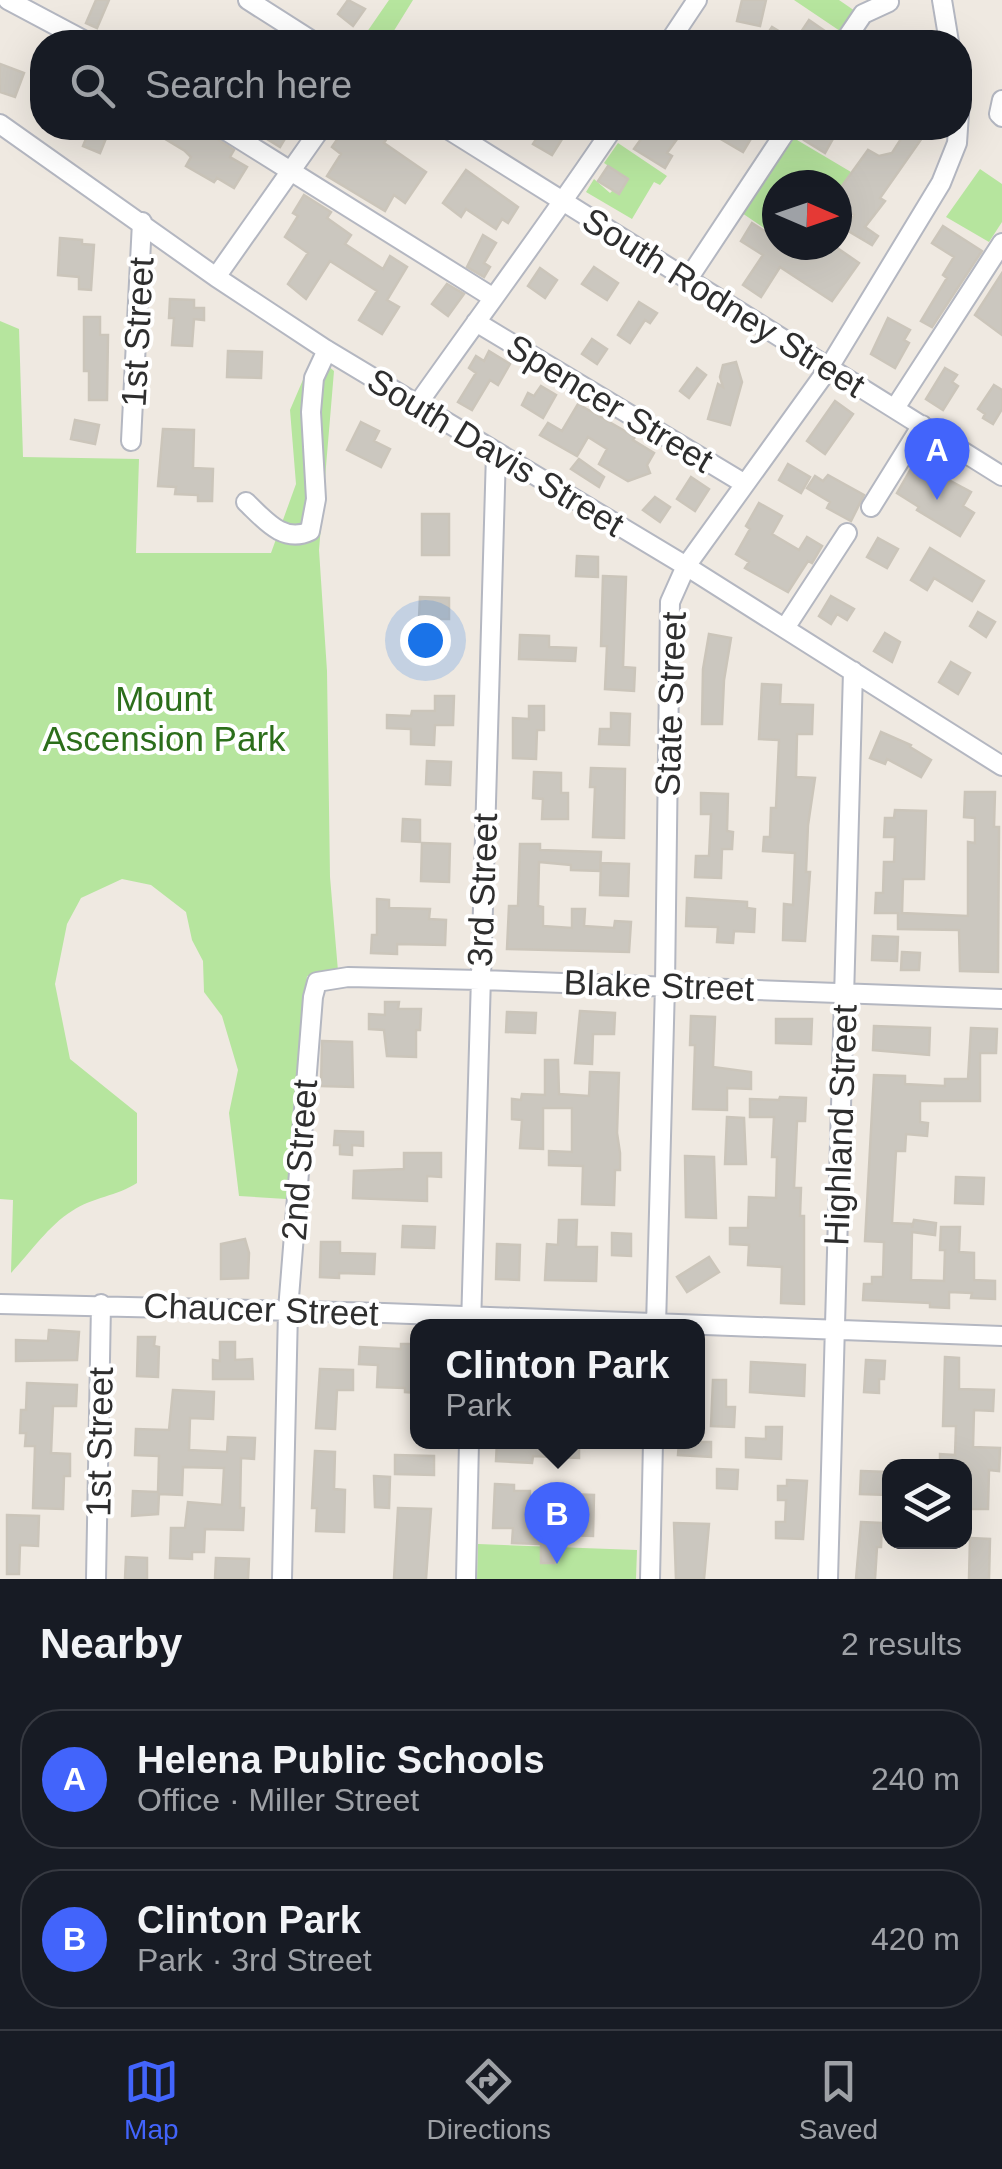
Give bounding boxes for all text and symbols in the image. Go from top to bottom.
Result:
search box [30,30,972,140]
icon: search [65,58,120,113]
text: Search here [145,64,352,106]
north arrow [762,170,852,260]
street label: South Rodney Street [576,199,872,405]
street label: 1st Street [114,256,160,408]
street label: Spencer Street [500,326,720,480]
street label: South Davis Street [361,360,631,544]
pin: A [904,418,970,500]
street label: State Street [647,611,693,797]
your location [400,615,451,666]
park label: Mount Ascension Park [42,679,286,758]
street label: 3rd Street [460,812,504,967]
street label: Blake Street [563,962,755,1008]
street label: Highland Street [816,1003,864,1246]
street label: 2nd Street [274,1078,324,1242]
street label: Chaucer Street [143,1285,380,1333]
popup [410,1319,705,1449]
text: Clinton Park [446,1344,669,1386]
street label: 1st Street [78,1367,120,1517]
text: Park [446,1387,511,1423]
map controls [882,1459,972,1549]
button: layers [882,1459,972,1549]
pin: B [524,1482,590,1564]
text: Nearby [40,1620,182,1667]
text: 2 results [841,1626,962,1662]
text: Helena Public Schools [137,1739,545,1781]
text: A [63,1761,86,1797]
text: 240 m [871,1761,960,1797]
text: Office · Miller Street [137,1782,419,1818]
text: Clinton Park [137,1899,361,1941]
text: B [63,1921,86,1957]
text: 420 m [871,1921,960,1957]
text: Park · 3rd Street [137,1942,372,1978]
tab: Map [124,2054,179,2146]
tab: Directions [427,2054,551,2146]
tab: Saved [799,2054,878,2146]

